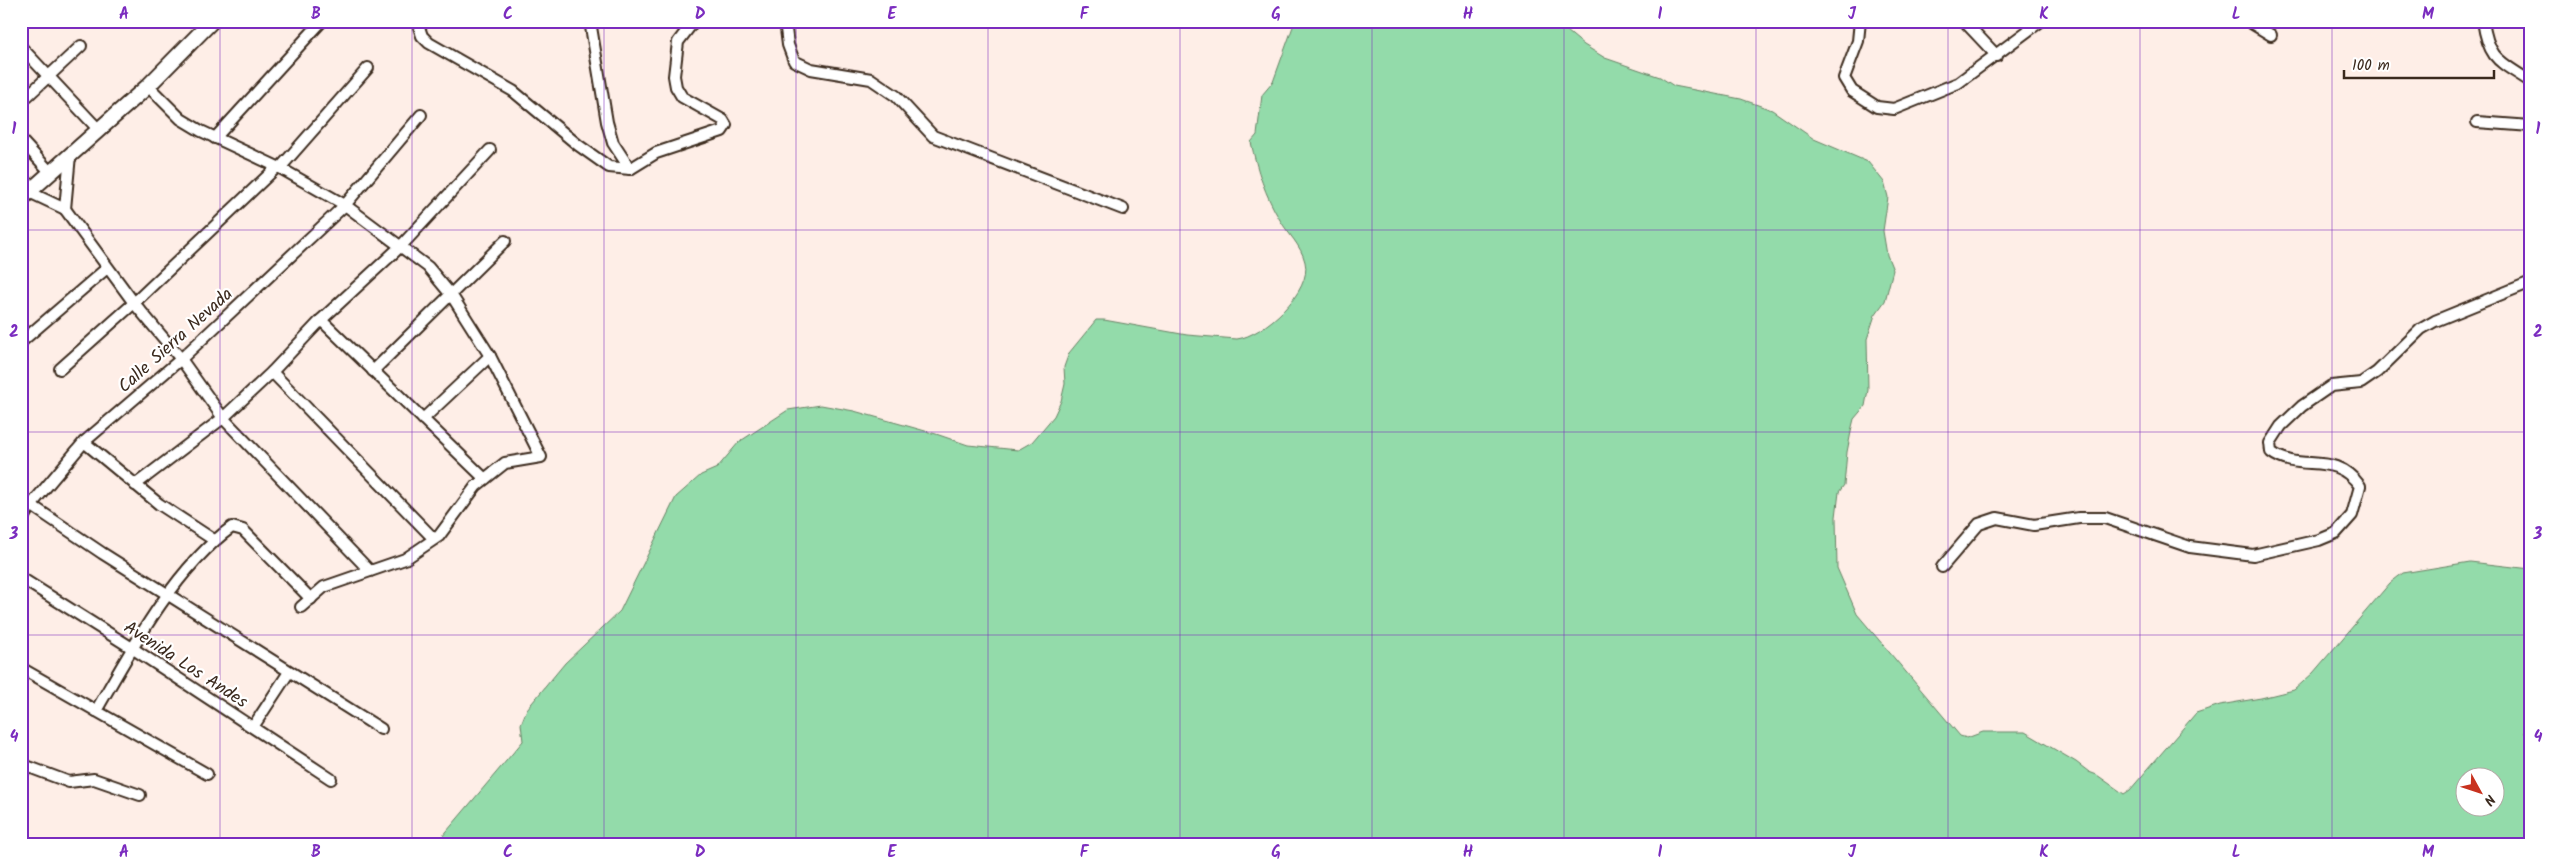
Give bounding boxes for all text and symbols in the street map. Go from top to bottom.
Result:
text: A [119,2,129,27]
text: B [311,2,321,27]
text: C [503,2,513,27]
text: D [695,2,706,27]
text: E [888,2,898,27]
text: F [1080,2,1090,27]
text: G [1271,2,1281,27]
text: H [1463,2,1473,27]
text: I [1658,2,1663,27]
text: J [1848,2,1857,27]
text: K [2039,2,2049,27]
text: L [2232,2,2240,27]
text: M [2422,2,2435,27]
scale bar [2344,48,2494,80]
text: 100 m [2352,54,2390,78]
text: 1 [12,117,17,142]
text: 1 [2536,117,2541,142]
street label: Calle Sierra Nevada [112,281,240,401]
text: 2 [9,320,19,345]
text: 2 [2533,320,2543,345]
text: 3 [9,522,19,547]
text: 3 [2533,522,2543,547]
street label: Avenida Los Andes [117,614,253,717]
text: 4 [10,725,19,750]
text: 4 [2534,725,2543,750]
north arrow [2454,768,2504,818]
text: N [2478,789,2500,810]
text: A [119,840,129,865]
text: B [311,840,321,865]
text: C [503,840,513,865]
text: D [695,840,706,865]
text: E [888,840,898,865]
text: F [1080,840,1090,865]
text: G [1271,840,1281,865]
text: H [1463,840,1473,865]
text: I [1658,840,1663,865]
text: J [1848,840,1857,865]
text: K [2039,840,2049,865]
text: L [2232,840,2240,865]
text: M [2422,840,2435,865]

